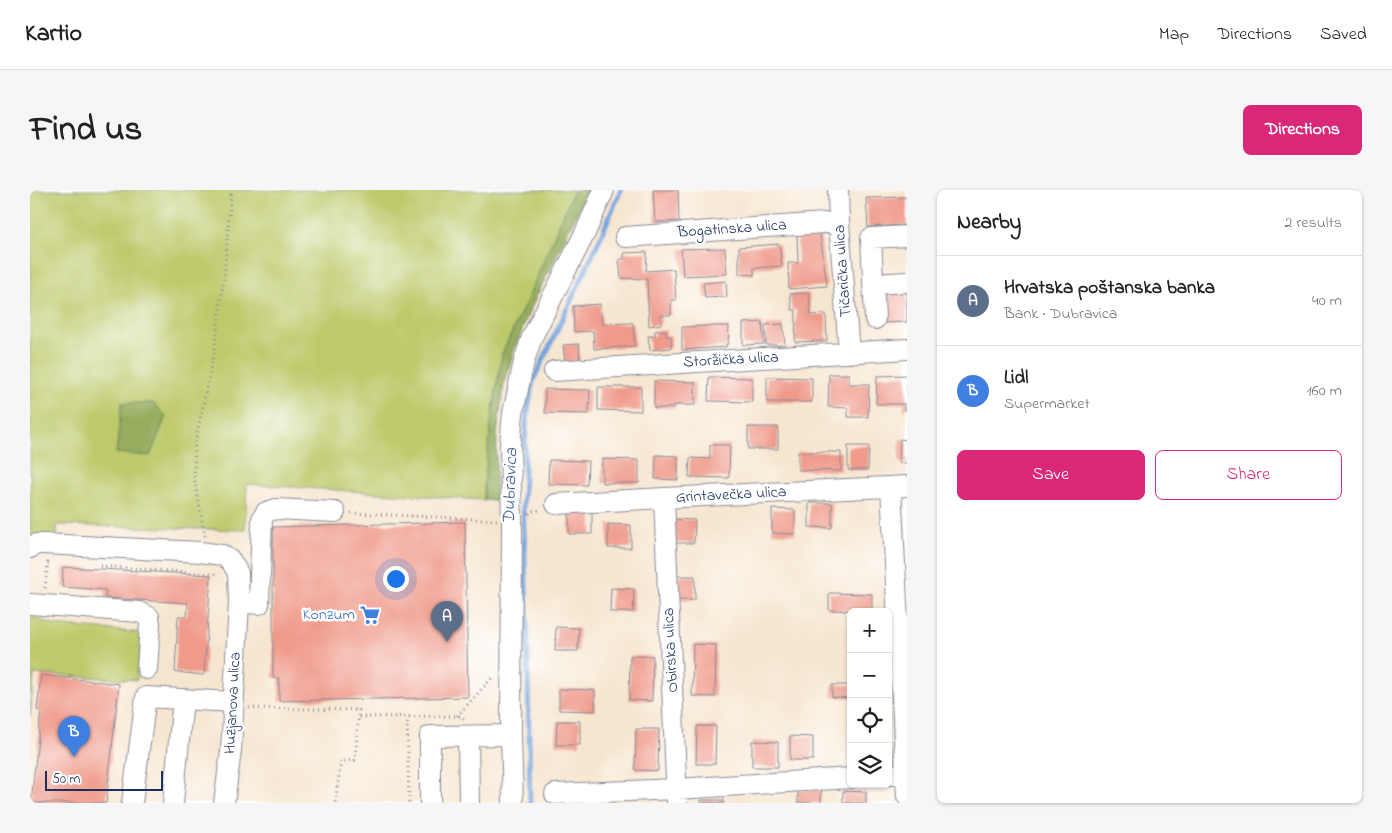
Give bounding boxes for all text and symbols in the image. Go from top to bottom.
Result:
text: Kartio [25,17,82,52]
text: Map [1159,22,1189,48]
text: Directions [1217,22,1292,48]
text: Saved [1320,22,1367,48]
text: Find us [30,105,142,156]
button: Directions [1243,105,1362,155]
text: Nearby [957,208,1021,238]
text: 2 results [1284,211,1342,235]
street label: Bogatinska ulica [676,213,787,245]
street label: Tičarička ulica [828,224,858,318]
text: Hrvatska poštanska banka [1004,275,1215,302]
text: A [968,289,978,313]
text: 40 m [1312,289,1342,313]
text: Bank · Dubravica [1004,302,1117,326]
street label: Storžička ulica [683,346,779,374]
text: Lidl [1004,365,1028,392]
text: B [968,379,978,403]
text: 160 m [1307,379,1342,403]
text: Supermarket [1004,392,1090,416]
water label: Dubravica [497,447,525,525]
button: Save [957,450,1145,500]
button: Share [1155,450,1342,500]
street label: Grintavečka ulica [675,480,787,510]
your location [383,566,409,592]
pin: A [431,601,463,642]
place label: Konzum [303,603,355,627]
supermarket icon: Konzum [359,604,381,626]
street label: Obirska ulica [657,607,685,693]
map controls [847,608,892,788]
button: + [847,608,892,653]
street label: Huzjanova ulica [218,651,248,755]
button: − [847,653,892,698]
button: locate [847,698,892,743]
pin: B [58,716,90,757]
button: layers [847,743,892,788]
scale bar [45,768,162,791]
text: 50 m [52,769,80,790]

